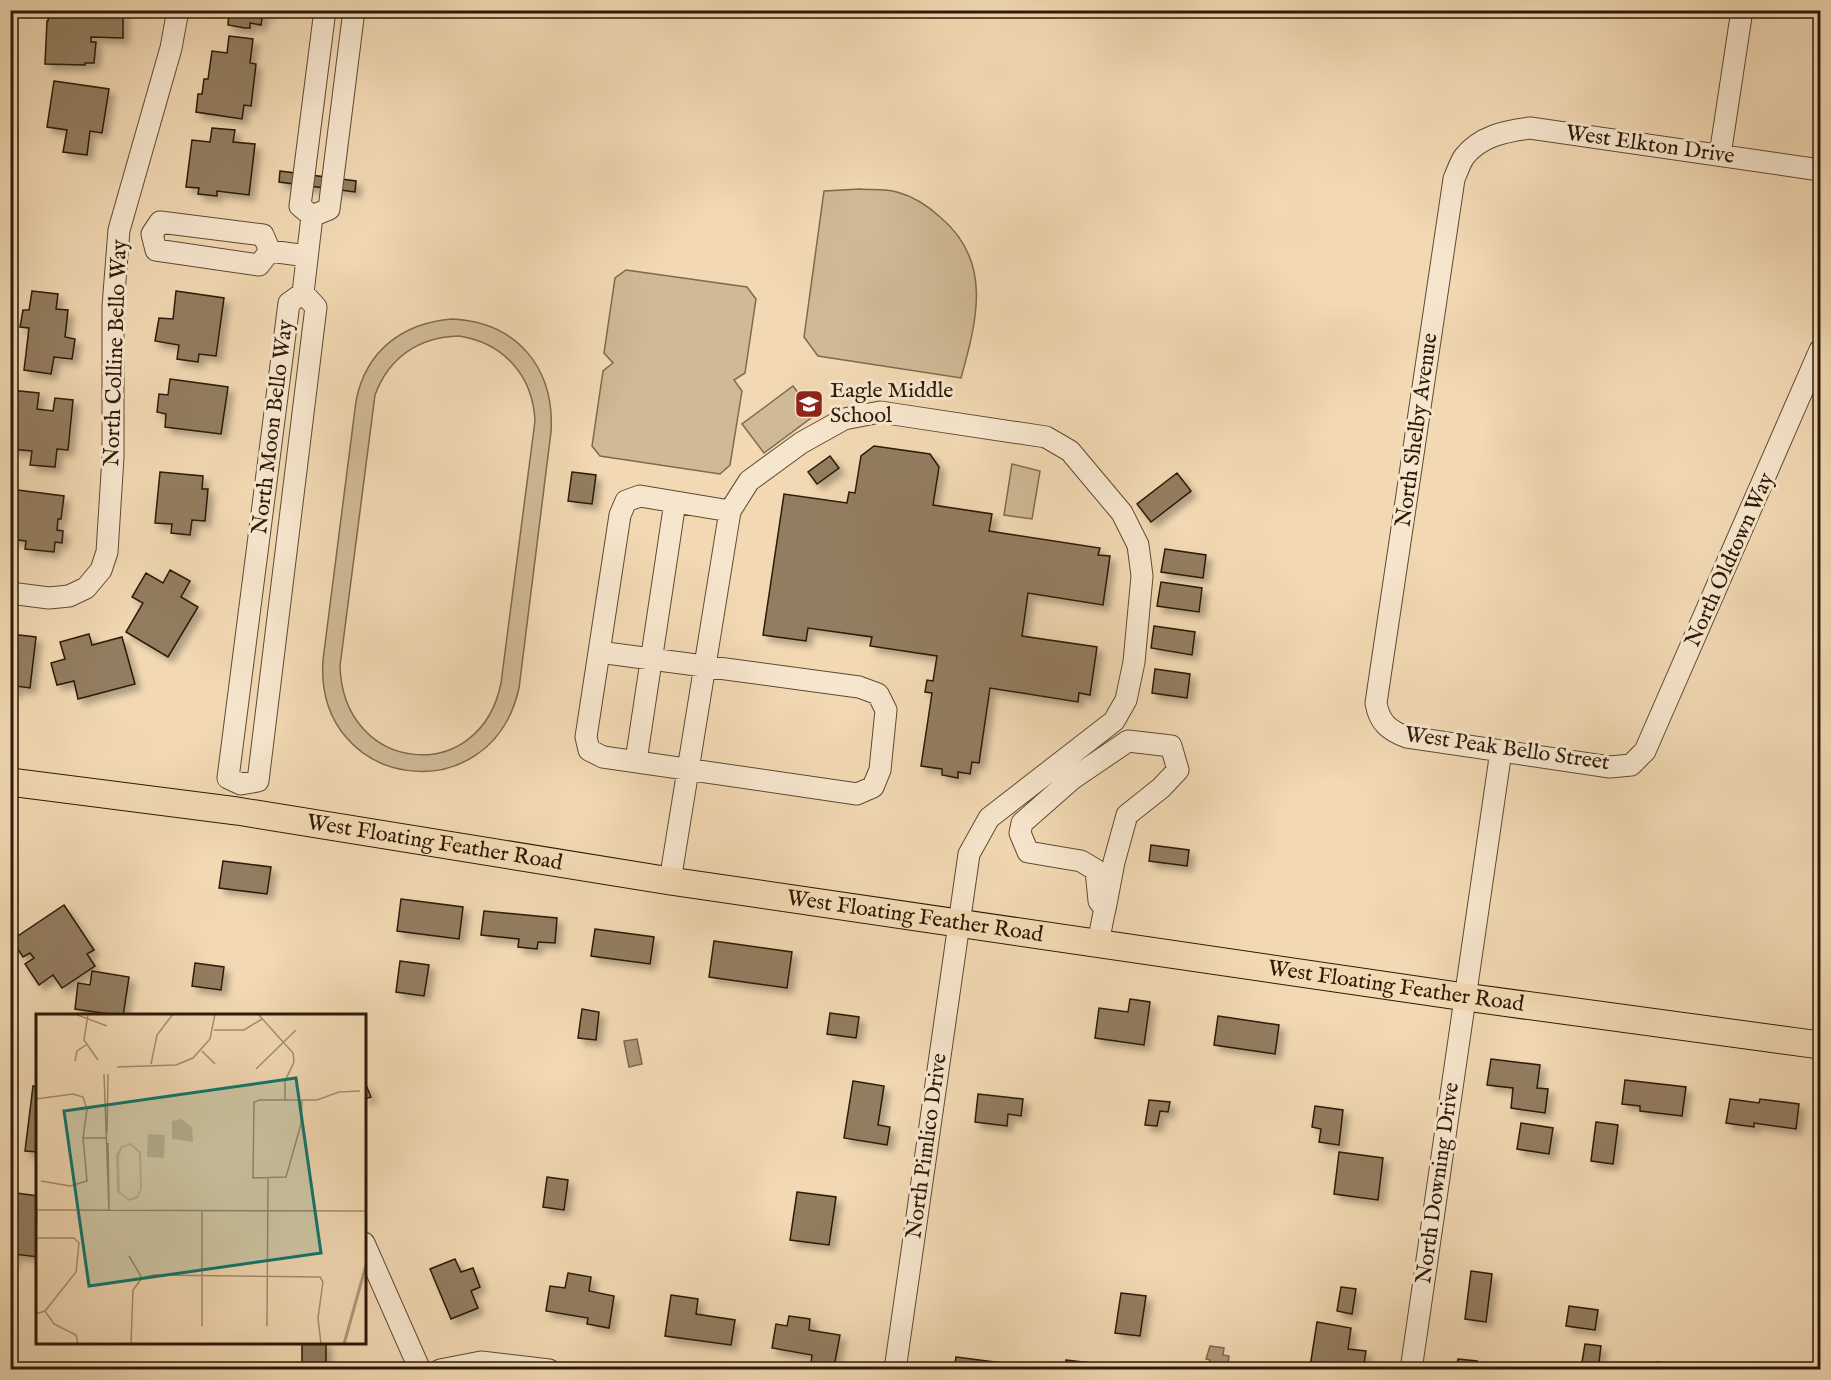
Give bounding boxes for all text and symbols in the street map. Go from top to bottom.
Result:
street label: West Elkton Drive [1564,119,1736,171]
street label: North Colline Bello Way [98,239,134,467]
street label: North Moon Bello Way [246,318,300,536]
street label: North Shelby Avenue [1390,331,1444,529]
place label: Eagle Middle School [830,377,953,430]
school or university icon: Eagle Middle School [793,388,825,420]
street label: North Oldtown Way [1679,468,1781,652]
street label: West Peak Bello Street [1403,721,1612,777]
street label: West Floating Feather Road [305,808,565,877]
street label: West Floating Feather Road [785,884,1045,949]
street label: West Floating Feather Road [1266,954,1526,1019]
inset map [36,1014,366,1344]
street label: North Pimlico Drive [900,1051,954,1241]
street label: North Downing Drive [1410,1080,1466,1286]

